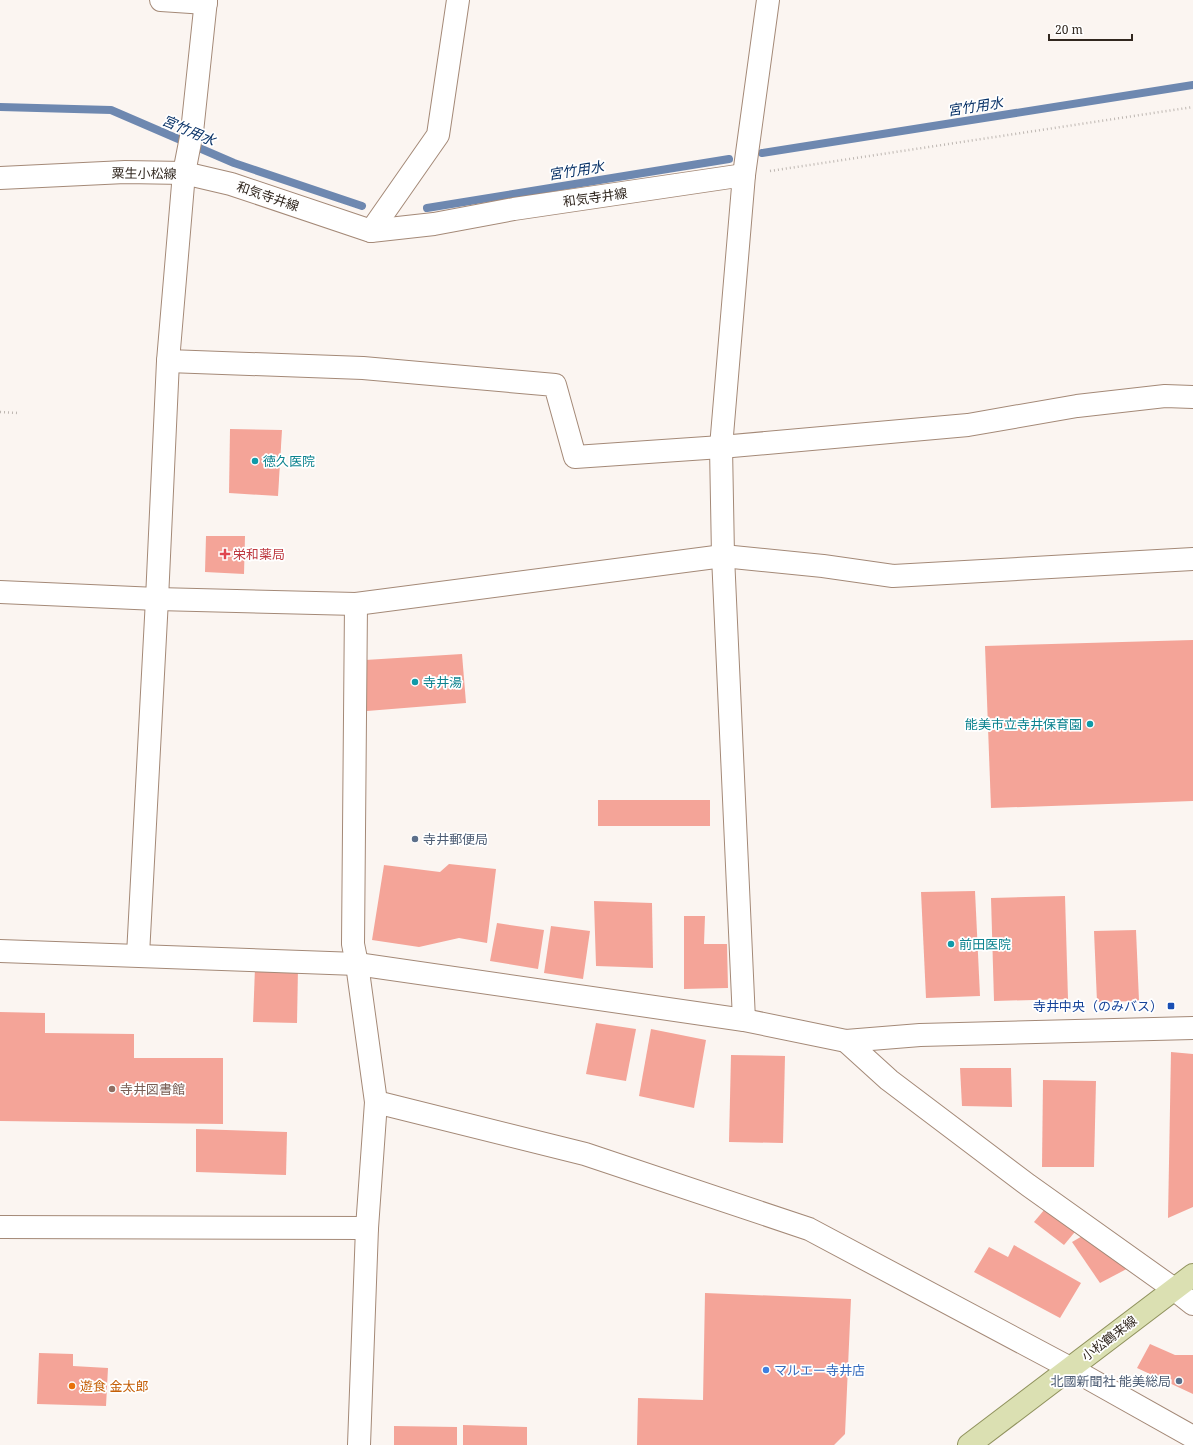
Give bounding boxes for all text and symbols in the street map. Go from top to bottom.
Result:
scale bar [1049,16,1132,42]
text: 20 m [1055,21,1083,38]
water label: 宮竹用水 [946,92,1006,120]
water label: 宮竹用水 [160,110,220,150]
water label: 宮竹用水 [547,156,607,184]
street label: 粟生小松線 [111,163,177,183]
street label: 和気寺井線 [234,177,302,215]
street label: 和気寺井線 [562,184,628,210]
place label: 徳久医院 [263,452,315,470]
marker: 徳久医院 [250,456,260,466]
place label: 栄和薬局 [233,545,285,563]
marker: 栄和薬局 [220,549,230,559]
place label: 寺井湯 [423,673,462,691]
marker: 寺井湯 [410,677,420,687]
place label: 能美市立寺井保育園 [965,715,1082,733]
marker: 能美市立寺井保育園 [1085,719,1095,729]
place label: 寺井郵便局 [423,830,488,848]
marker: 寺井郵便局 [410,834,420,844]
place label: 前田医院 [959,935,1011,953]
marker: 前田医院 [946,939,956,949]
place label: 寺井中央（のみバス） [1033,997,1163,1015]
marker: 寺井中央（のみバス） [1166,1001,1176,1011]
place label: 寺井図書館 [120,1080,185,1098]
marker: 寺井図書館 [107,1084,117,1094]
street label: 小松鶴来線 [1078,1311,1140,1365]
place label: マルエー寺井店 [774,1361,865,1379]
marker: マルエー寺井店 [761,1365,771,1375]
place label: 北國新聞社 能美総局 [1051,1372,1171,1390]
marker: 北國新聞社 能美総局 [1174,1376,1184,1386]
place label: 遊食 金太郎 [80,1377,148,1395]
marker: 遊食 金太郎 [67,1381,77,1391]

